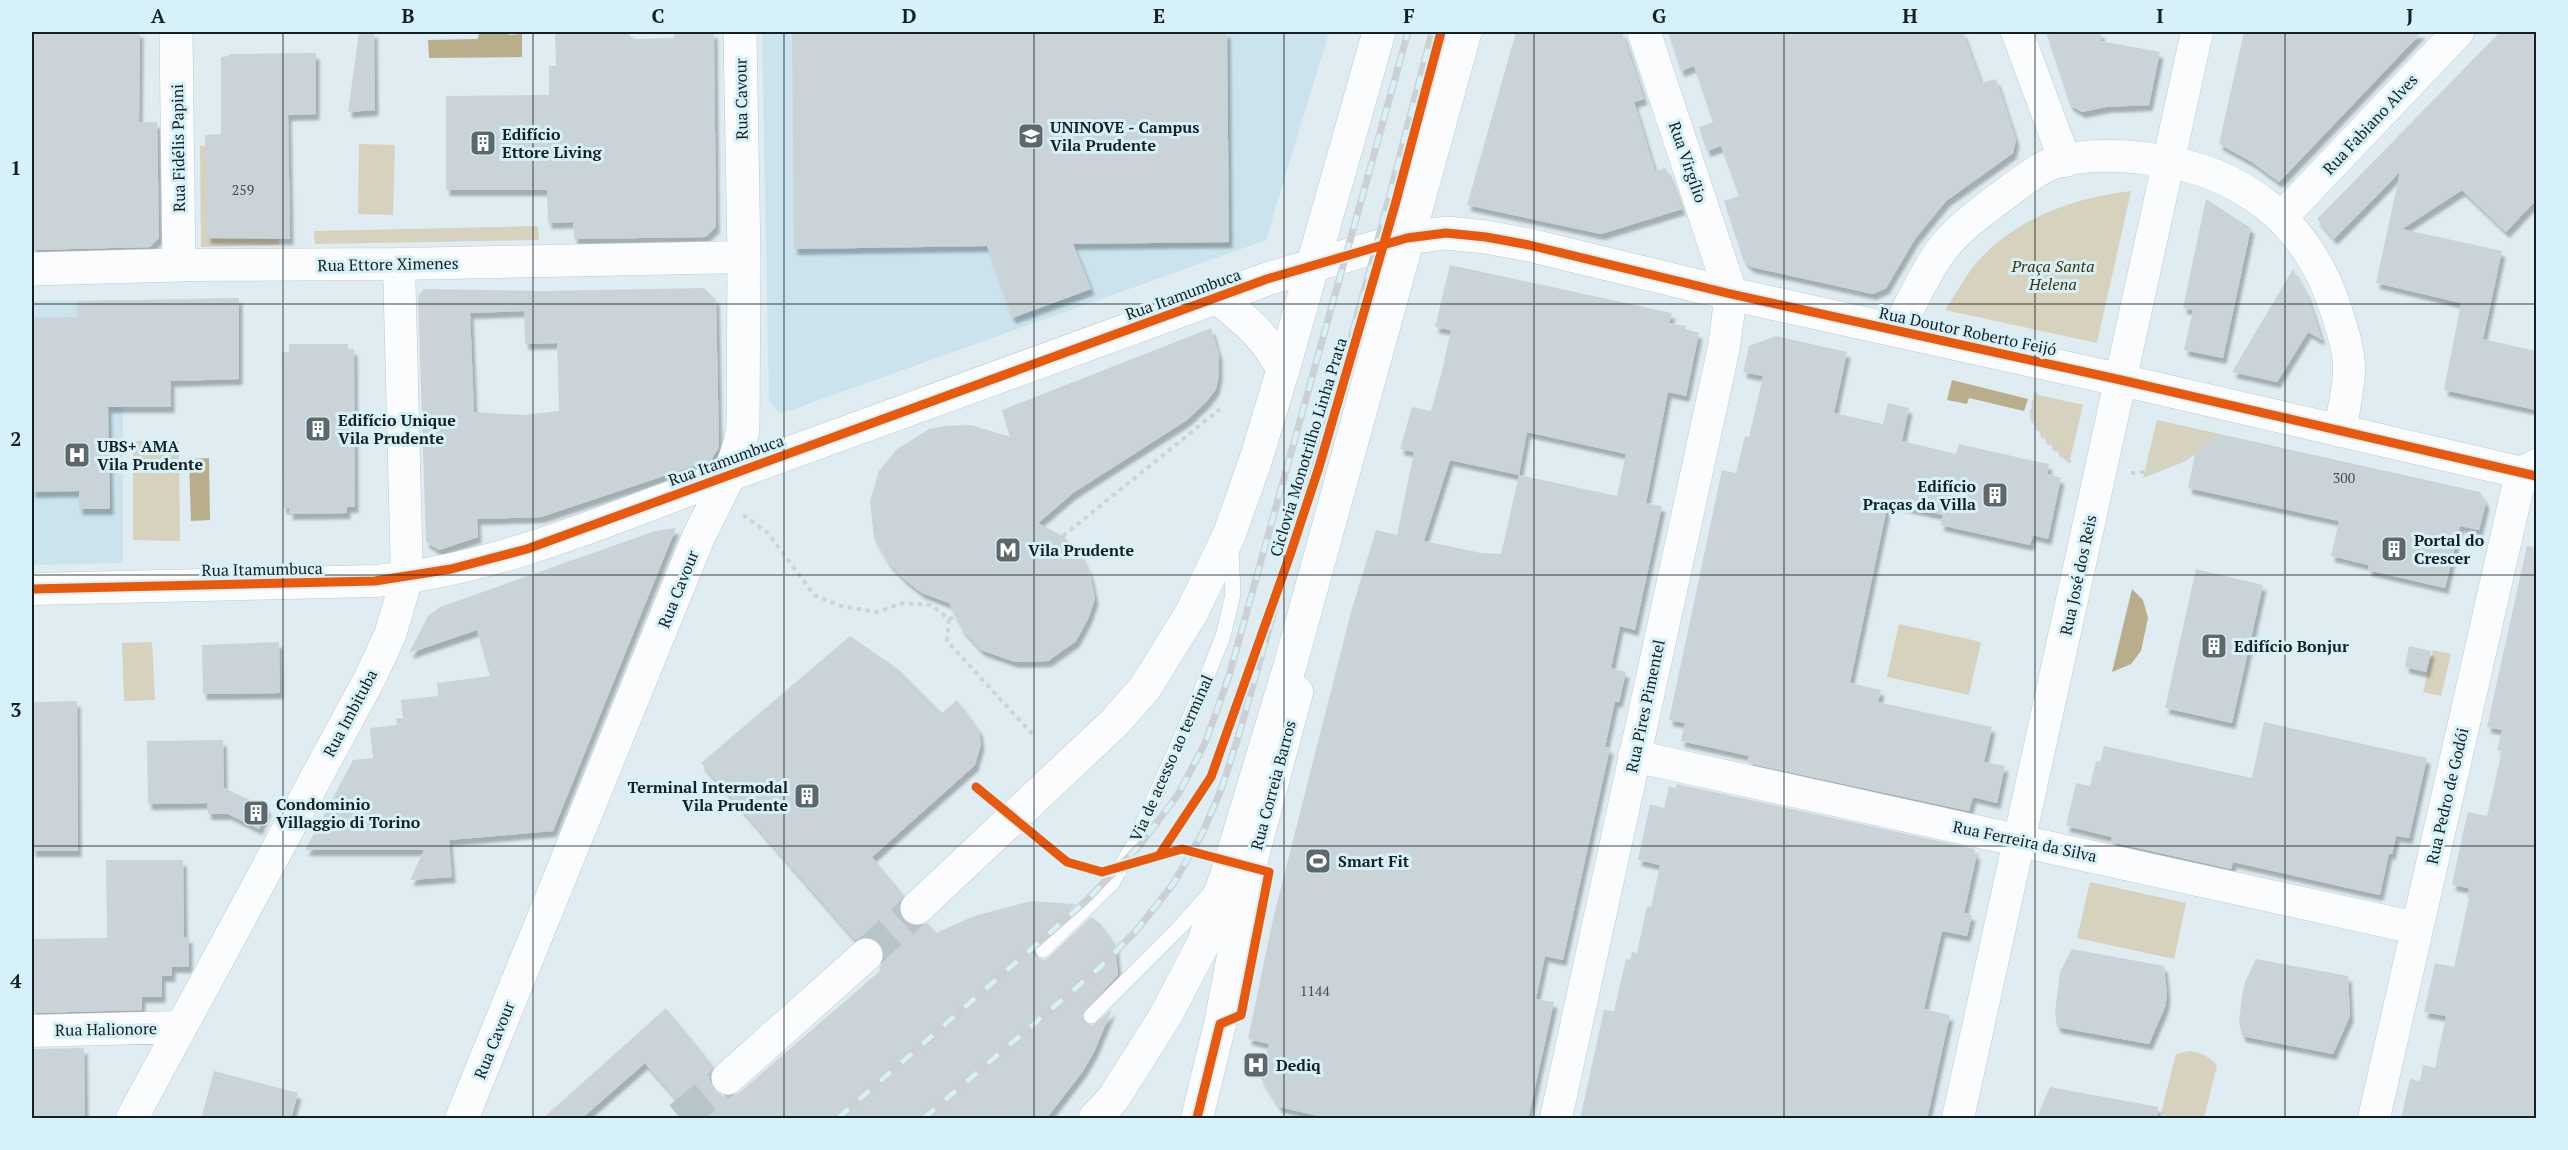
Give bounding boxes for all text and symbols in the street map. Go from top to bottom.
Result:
text: A [151,2,166,29]
text: B [402,2,415,29]
text: C [651,2,665,29]
text: D [902,2,916,29]
text: E [1153,2,1165,29]
text: F [1403,2,1415,29]
text: G [1652,2,1666,29]
text: H [1902,2,1918,29]
text: I [2156,2,2164,29]
text: J [2406,2,2414,29]
street label: Rua Cavour [729,57,753,140]
street label: Rua Fabiano Alves [2318,69,2422,179]
street label: Rua Fidélis Papini [166,84,190,212]
place label: UNINOVE - Campus Vila Prudente [1050,116,1200,156]
street label: Rua Virgílio [1664,118,1712,206]
school or university icon: UNINOVE - Campus Vila Prudente [1016,121,1046,151]
place label: Edifício Ettore Living [502,123,602,163]
building icon: Edifício Ettore Living [468,128,498,158]
text: 1 [10,154,22,181]
house number: 259 [232,180,254,199]
street label: Rua Ettore Ximenes [317,252,459,276]
park label: Praça Santa Helena [2010,255,2095,295]
street label: Rua Itamumbuca [1122,263,1244,325]
street label: Rua Doutor Roberto Feijó [1877,301,2059,361]
street label: Ciclovia Monotrilho Linha Prata [1264,335,1352,559]
place label: Edifício Unique Vila Prudente [338,409,456,449]
building icon: Edifício Unique Vila Prudente [303,414,333,444]
text: 2 [10,425,22,452]
street label: Rua Itamumbuca [665,429,787,491]
place label: UBS+ AMA Vila Prudente [97,435,203,475]
hospital icon: UBS+ AMA Vila Prudente [62,440,92,470]
house number: 300 [2333,468,2355,487]
place label: Edifício Praças da Villa [1863,475,1976,515]
building icon: Edifício Praças da Villa [1980,480,2010,510]
street label: Rua José dos Reis [2054,513,2102,637]
place label: Portal do Crescer [2414,529,2485,569]
building icon: Portal do Crescer [2379,534,2409,564]
metro station icon: Vila Prudente [993,535,1023,565]
place label: Vila Prudente [1028,539,1134,561]
street label: Rua Cavour [652,546,704,631]
street label: Rua Itamumbuca [201,557,323,581]
building icon: Edifício Bonjur [2199,631,2229,661]
place label: Edifício Bonjur [2234,635,2349,657]
street label: Rua Pires Pimentel [1620,637,1670,774]
street label: Rua Imbituba [318,665,382,761]
street label: Via de acesso ao terminal [1124,671,1218,845]
text: 3 [10,696,22,723]
street label: Rua Correia Barros [1245,718,1301,852]
street label: Rua Pedro de Godói [2421,725,2473,866]
place label: Terminal Intermodal Vila Prudente [628,776,788,816]
building icon: Terminal Intermodal Vila Prudente [792,781,822,811]
place label: Condominio Villaggio di Torino [276,793,421,833]
building icon: Condominio Villaggio di Torino [241,798,271,828]
street label: Rua Ferreira da Silva [1951,815,2099,867]
sports icon: Smart Fit [1303,846,1333,876]
place label: Smart Fit [1338,850,1410,872]
text: 4 [10,967,22,994]
house number: 1144 [1300,981,1330,1000]
street label: Rua Cavour [468,997,520,1082]
street label: Rua Halionore [55,1017,157,1041]
hospital icon: Dediq [1241,1050,1271,1080]
place label: Dediq [1276,1054,1321,1076]

